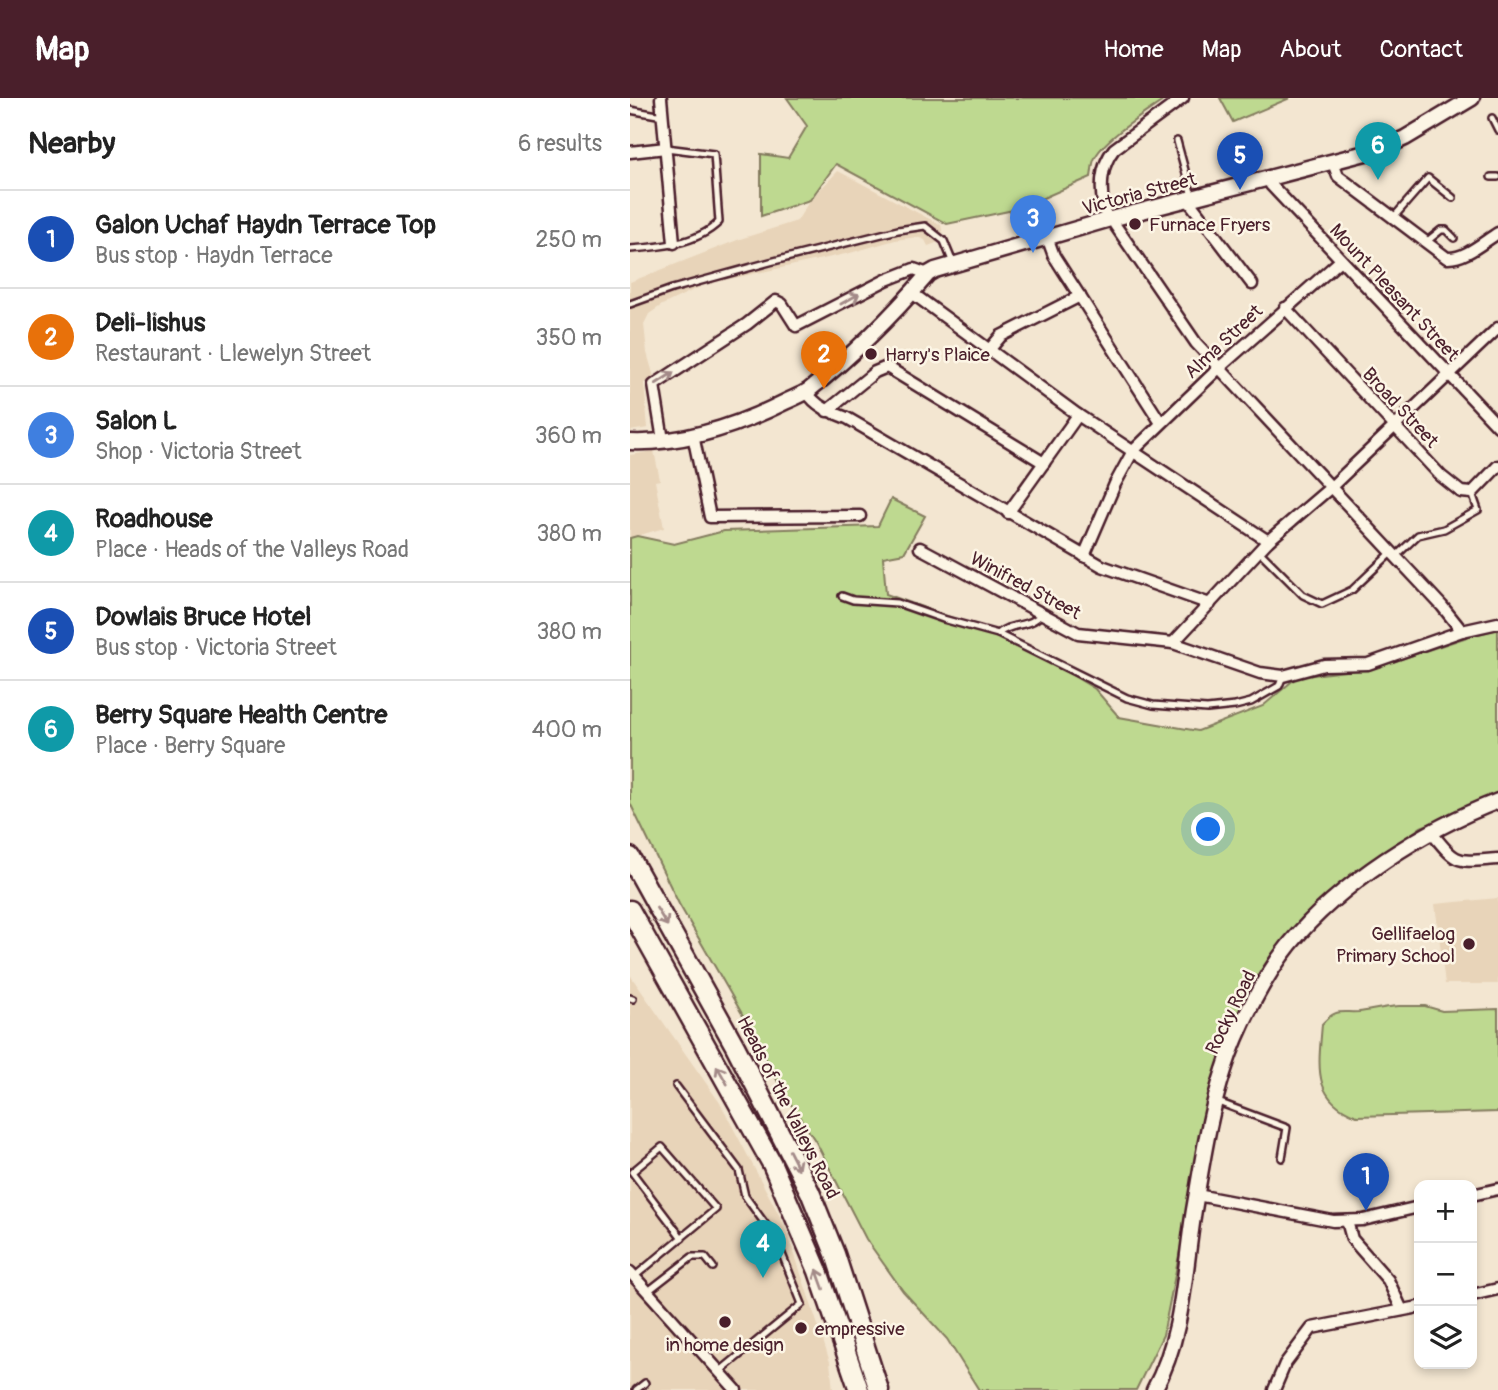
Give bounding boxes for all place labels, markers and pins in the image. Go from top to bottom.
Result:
pin: 6 [1355,122,1401,180]
pin: 5 [1217,132,1263,190]
pin: 3 [1010,195,1056,253]
place label: Furnace Fryers [1149,213,1271,237]
marker: Furnace Fryers [1127,216,1143,232]
pin: 2 [801,331,847,389]
place label: Harry's Plaice [885,343,990,367]
marker: Harry's Plaice [863,346,879,362]
place label: Gellifaelog Primary School [1336,922,1455,968]
marker: Gellifaelog Primary School [1461,936,1477,952]
pin: 1 [1343,1153,1389,1211]
pin: 4 [740,1220,786,1278]
marker: in home design [717,1314,733,1330]
place label: empressive [815,1317,905,1341]
marker: empressive [793,1320,809,1336]
place label: in home design [666,1333,784,1357]

